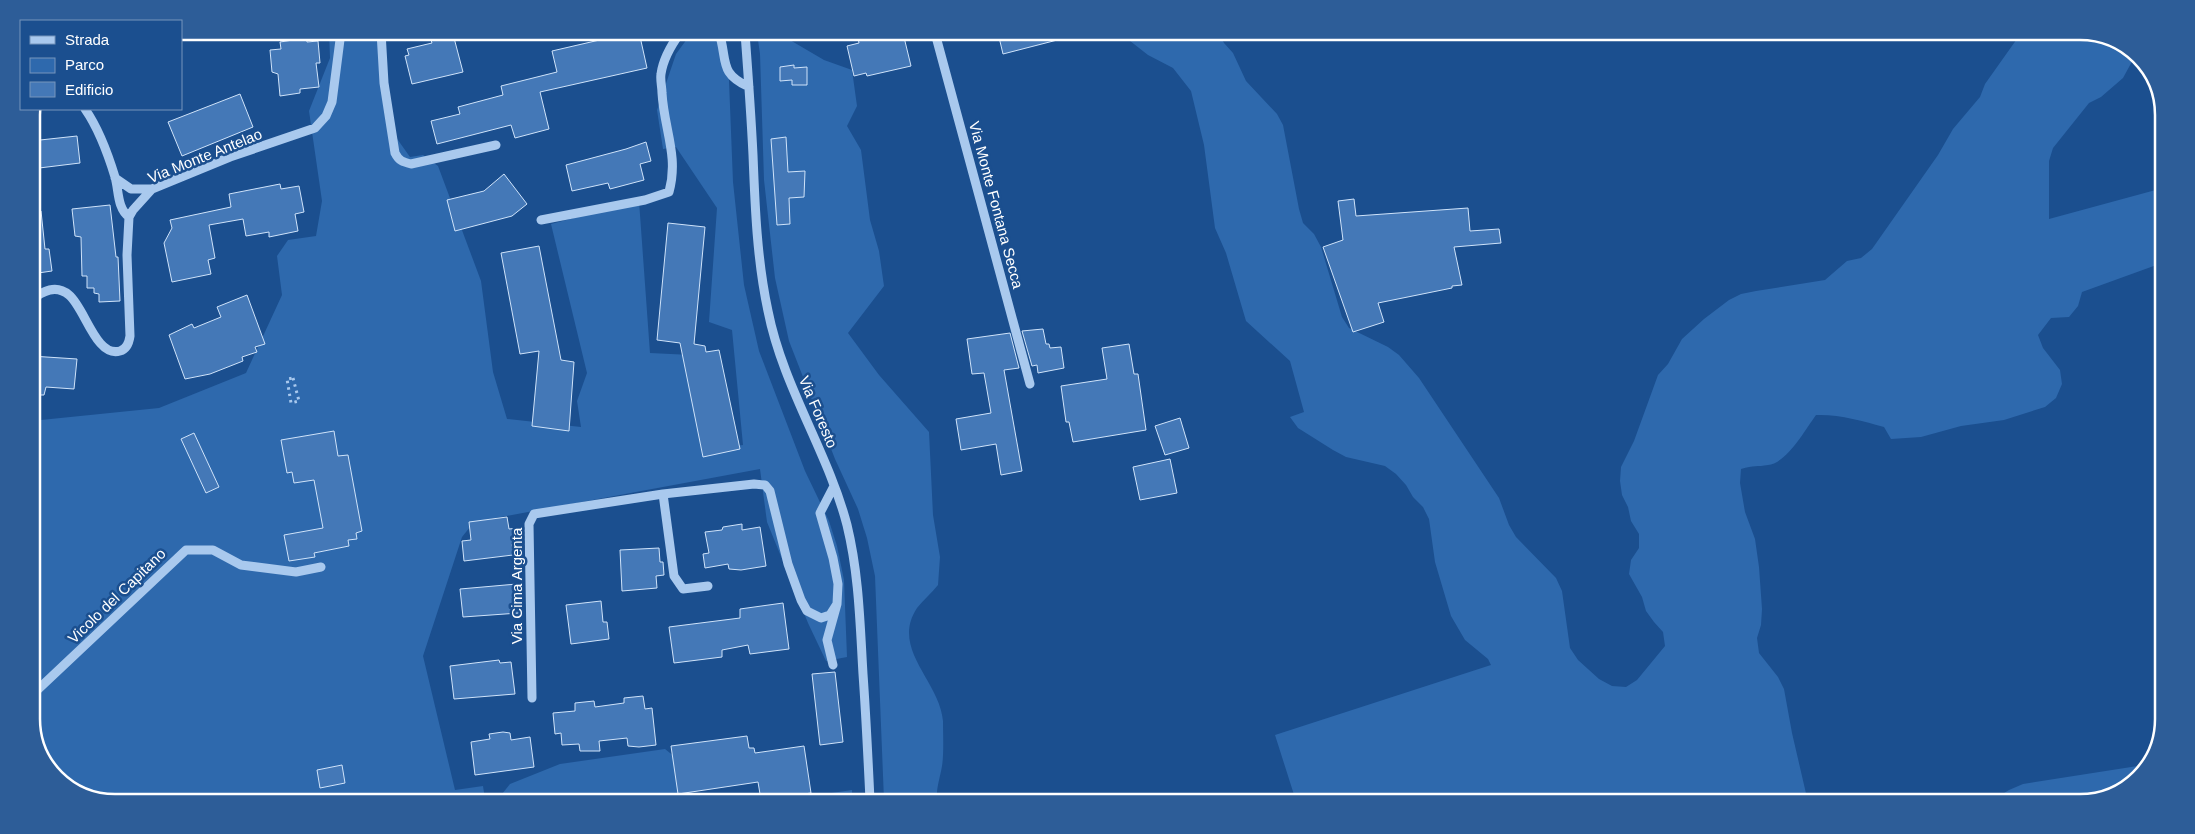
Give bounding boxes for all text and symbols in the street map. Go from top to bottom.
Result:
legend [20,20,182,110]
text: Strada [65,31,110,48]
text: Parco [65,56,104,73]
text: Edificio [65,81,113,98]
street label: Via Monte Fontana Secca [966,119,1027,291]
street label: Via Monte Antelao [145,125,264,186]
street label: Via Foresto [796,373,841,450]
street label: Via Cima Argenta [508,527,525,644]
street label: Vicolo del Capitano [64,545,169,647]

